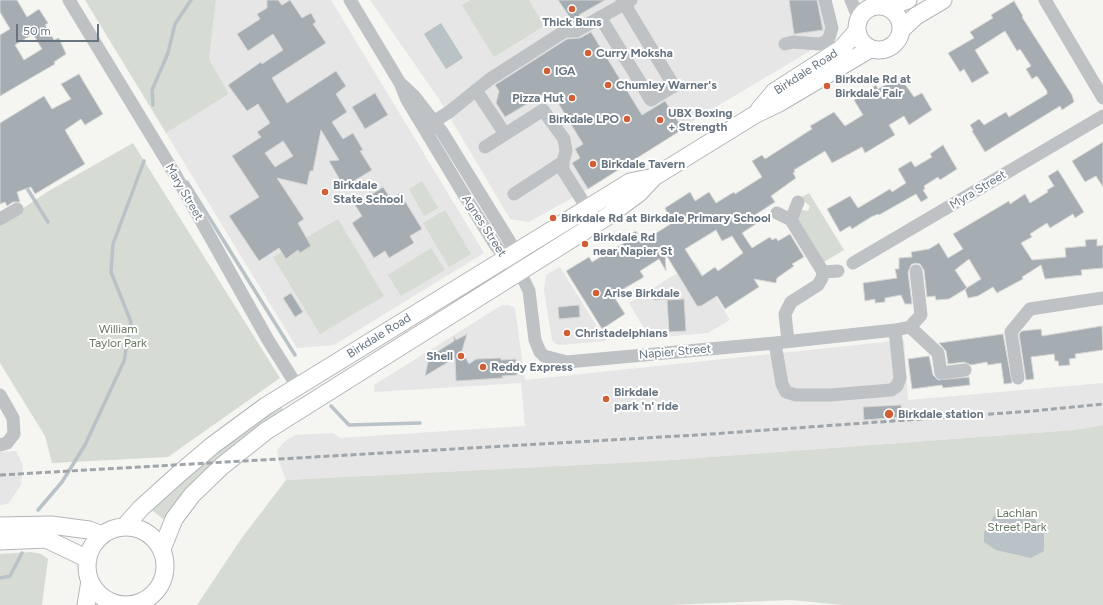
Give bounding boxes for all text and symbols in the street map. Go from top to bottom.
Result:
marker: Thick Buns [567,4,577,14]
place label: Thick Buns [542,15,602,29]
scale bar [18,16,101,42]
text: 50 m [23,24,51,38]
place label: Curry Moksha [596,46,673,60]
street label: Birkdale Road [772,46,840,98]
marker: Curry Moksha [583,48,593,58]
place label: IGA [555,64,576,78]
marker: IGA [542,66,552,76]
place label: Birkdale Rd at Birkdale Fair [835,72,911,100]
place label: Chumley Warner's [616,78,717,92]
marker: Chumley Warner's [603,80,613,90]
marker: Birkdale Rd at Birkdale Fair [822,81,832,91]
place label: Pizza Hut [512,91,564,105]
marker: Pizza Hut [567,93,577,103]
place label: UBX Boxing + Strength [668,106,732,134]
place label: Birkdale LPO [549,112,619,126]
marker: Birkdale LPO [622,114,632,124]
marker: UBX Boxing + Strength [655,115,665,125]
place label: Birkdale Tavern [601,157,685,171]
marker: Birkdale Tavern [588,159,598,169]
street label: Mary Street [162,161,206,223]
street label: Myra Street [947,168,1009,212]
place label: Birkdale State School [333,178,403,206]
marker: Birkdale State School [320,187,330,197]
street label: Agnes Street [459,193,509,259]
place label: Birkdale Rd at Birkdale Primary School [561,211,771,225]
marker: Birkdale Rd at Birkdale Primary School [548,213,558,223]
place label: Birkdale Rd near Napier St [593,230,672,258]
marker: Birkdale Rd near Napier St [580,239,590,249]
place label: Arise Birkdale [604,286,680,300]
marker: Arise Birkdale [591,288,601,298]
street label: Birkdale Road [344,311,414,361]
park label: William Taylor Park [89,322,147,350]
place label: Christadelphians [575,326,668,340]
marker: Christadelphians [562,328,572,338]
street label: Napier Street [638,342,712,362]
place label: Shell [426,349,453,363]
marker: Shell [456,351,466,361]
place label: Reddy Express [491,360,573,374]
marker: Reddy Express [478,362,488,372]
place label: Birkdale park 'n' ride [614,385,678,413]
marker: Birkdale park 'n' ride [601,394,611,404]
place label: Birkdale station [898,407,984,421]
marker: Birkdale station [883,408,895,420]
park label: Lachlan Street Park [987,506,1047,534]

